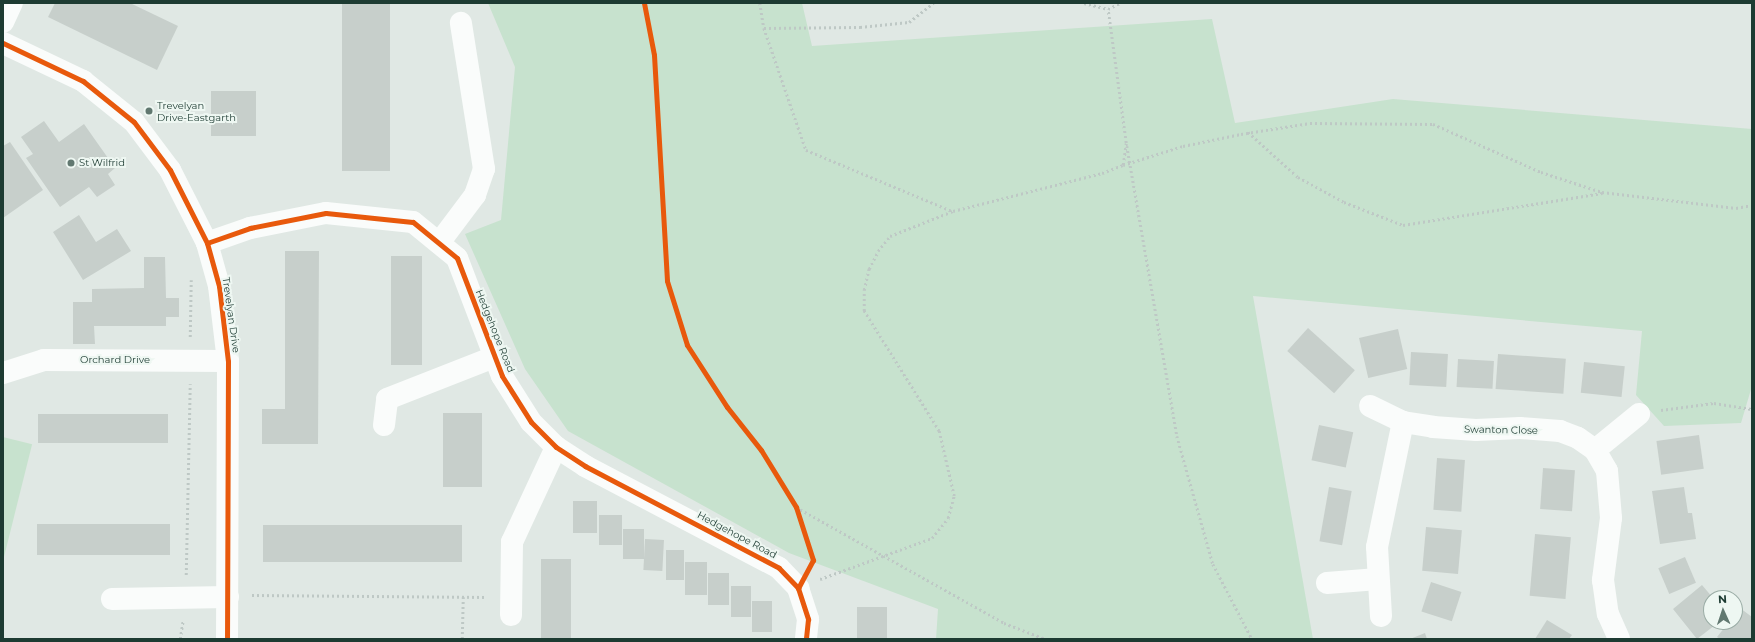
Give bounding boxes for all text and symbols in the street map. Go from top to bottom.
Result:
place label: Trevelyan Drive-Eastgarth [157,99,236,122]
marker: Trevelyan Drive-Eastgarth [144,106,154,116]
place label: St Wilfrid [79,157,125,169]
marker: St Wilfrid [66,158,76,168]
street label: Trevelyan Drive [220,276,242,354]
street label: Hedgehope Road [473,288,517,374]
street label: Orchard Drive [80,354,150,366]
street label: Swanton Close [1464,423,1538,437]
street label: Hedgehope Road [695,509,779,561]
north arrow [1703,590,1743,630]
text: N [1718,592,1727,606]

